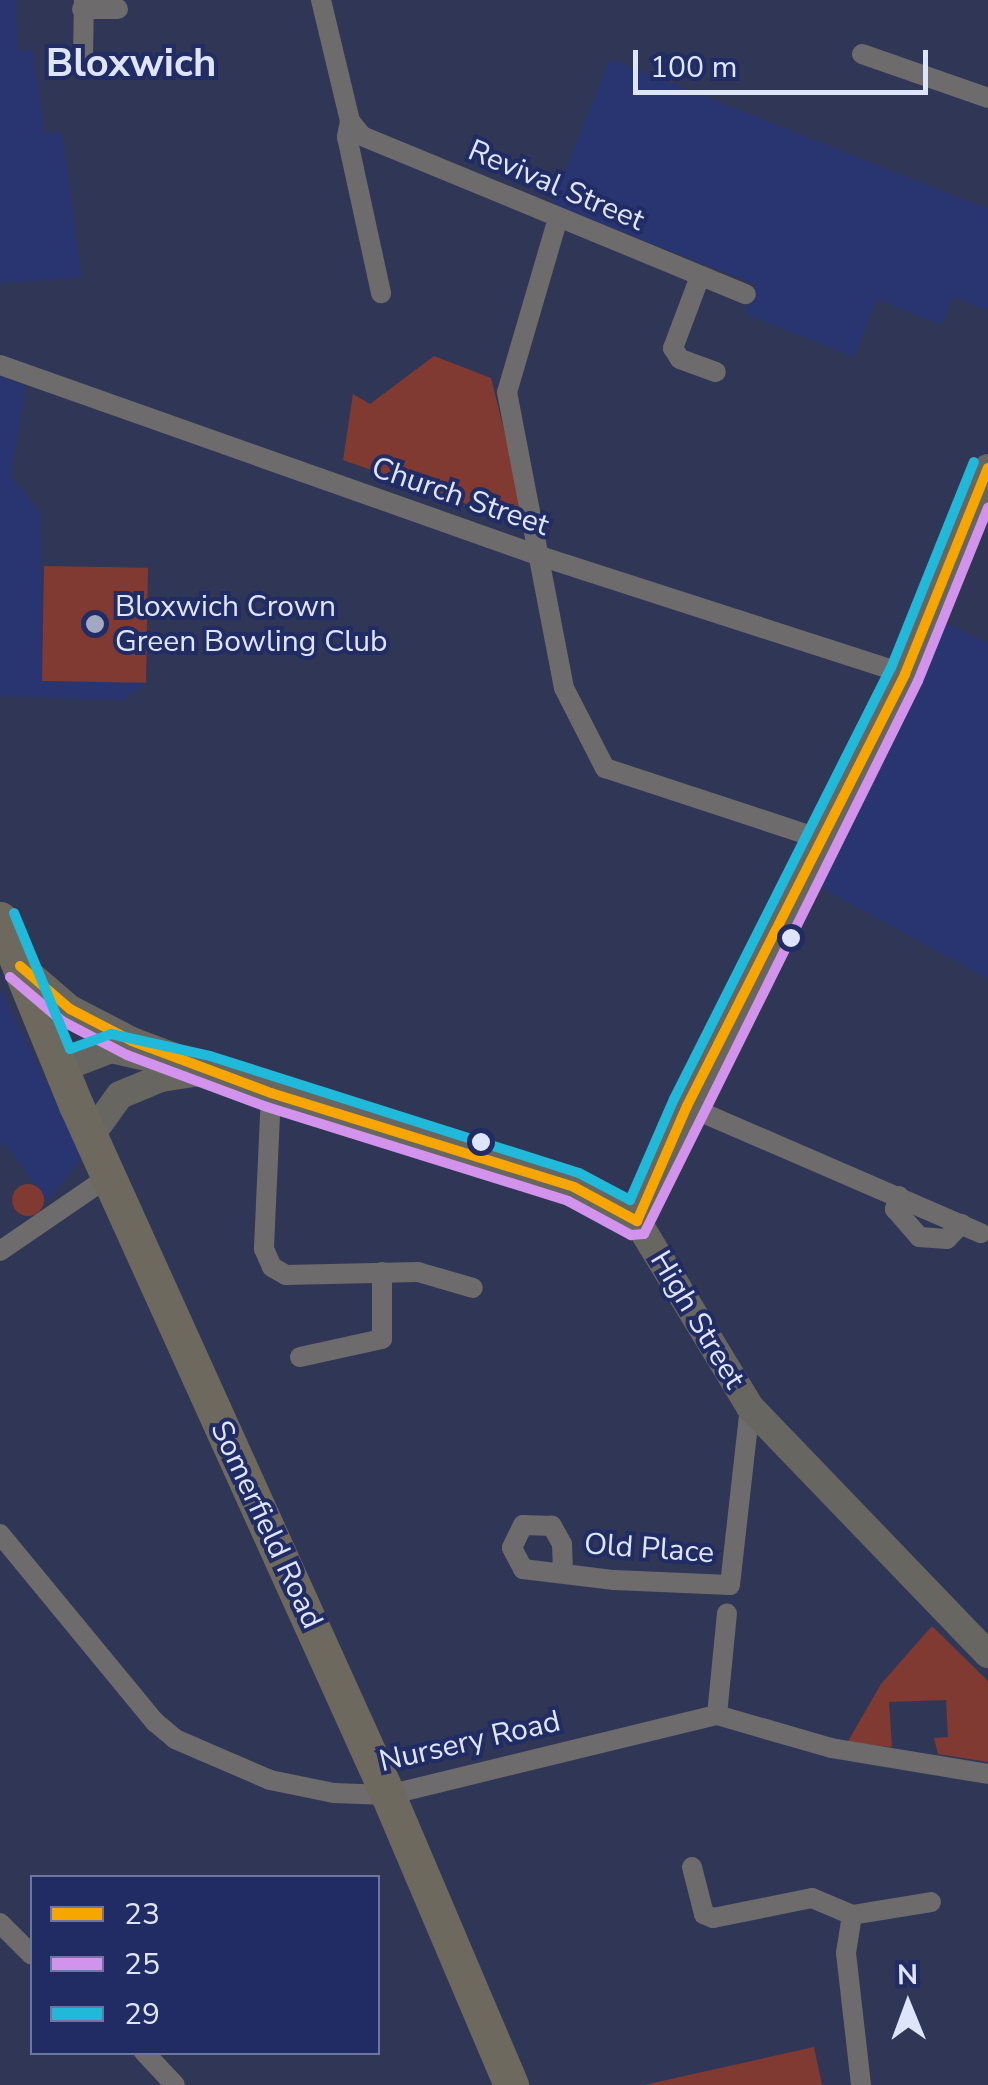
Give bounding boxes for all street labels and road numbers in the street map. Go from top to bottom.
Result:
street label: Revival Street [463,133,649,239]
street label: Church Street [367,450,553,544]
street label: High Street [642,1245,752,1395]
street label: Somerfield Road [202,1416,330,1634]
street label: Old Place [583,1527,715,1571]
street label: Nursery Road [376,1704,564,1780]

